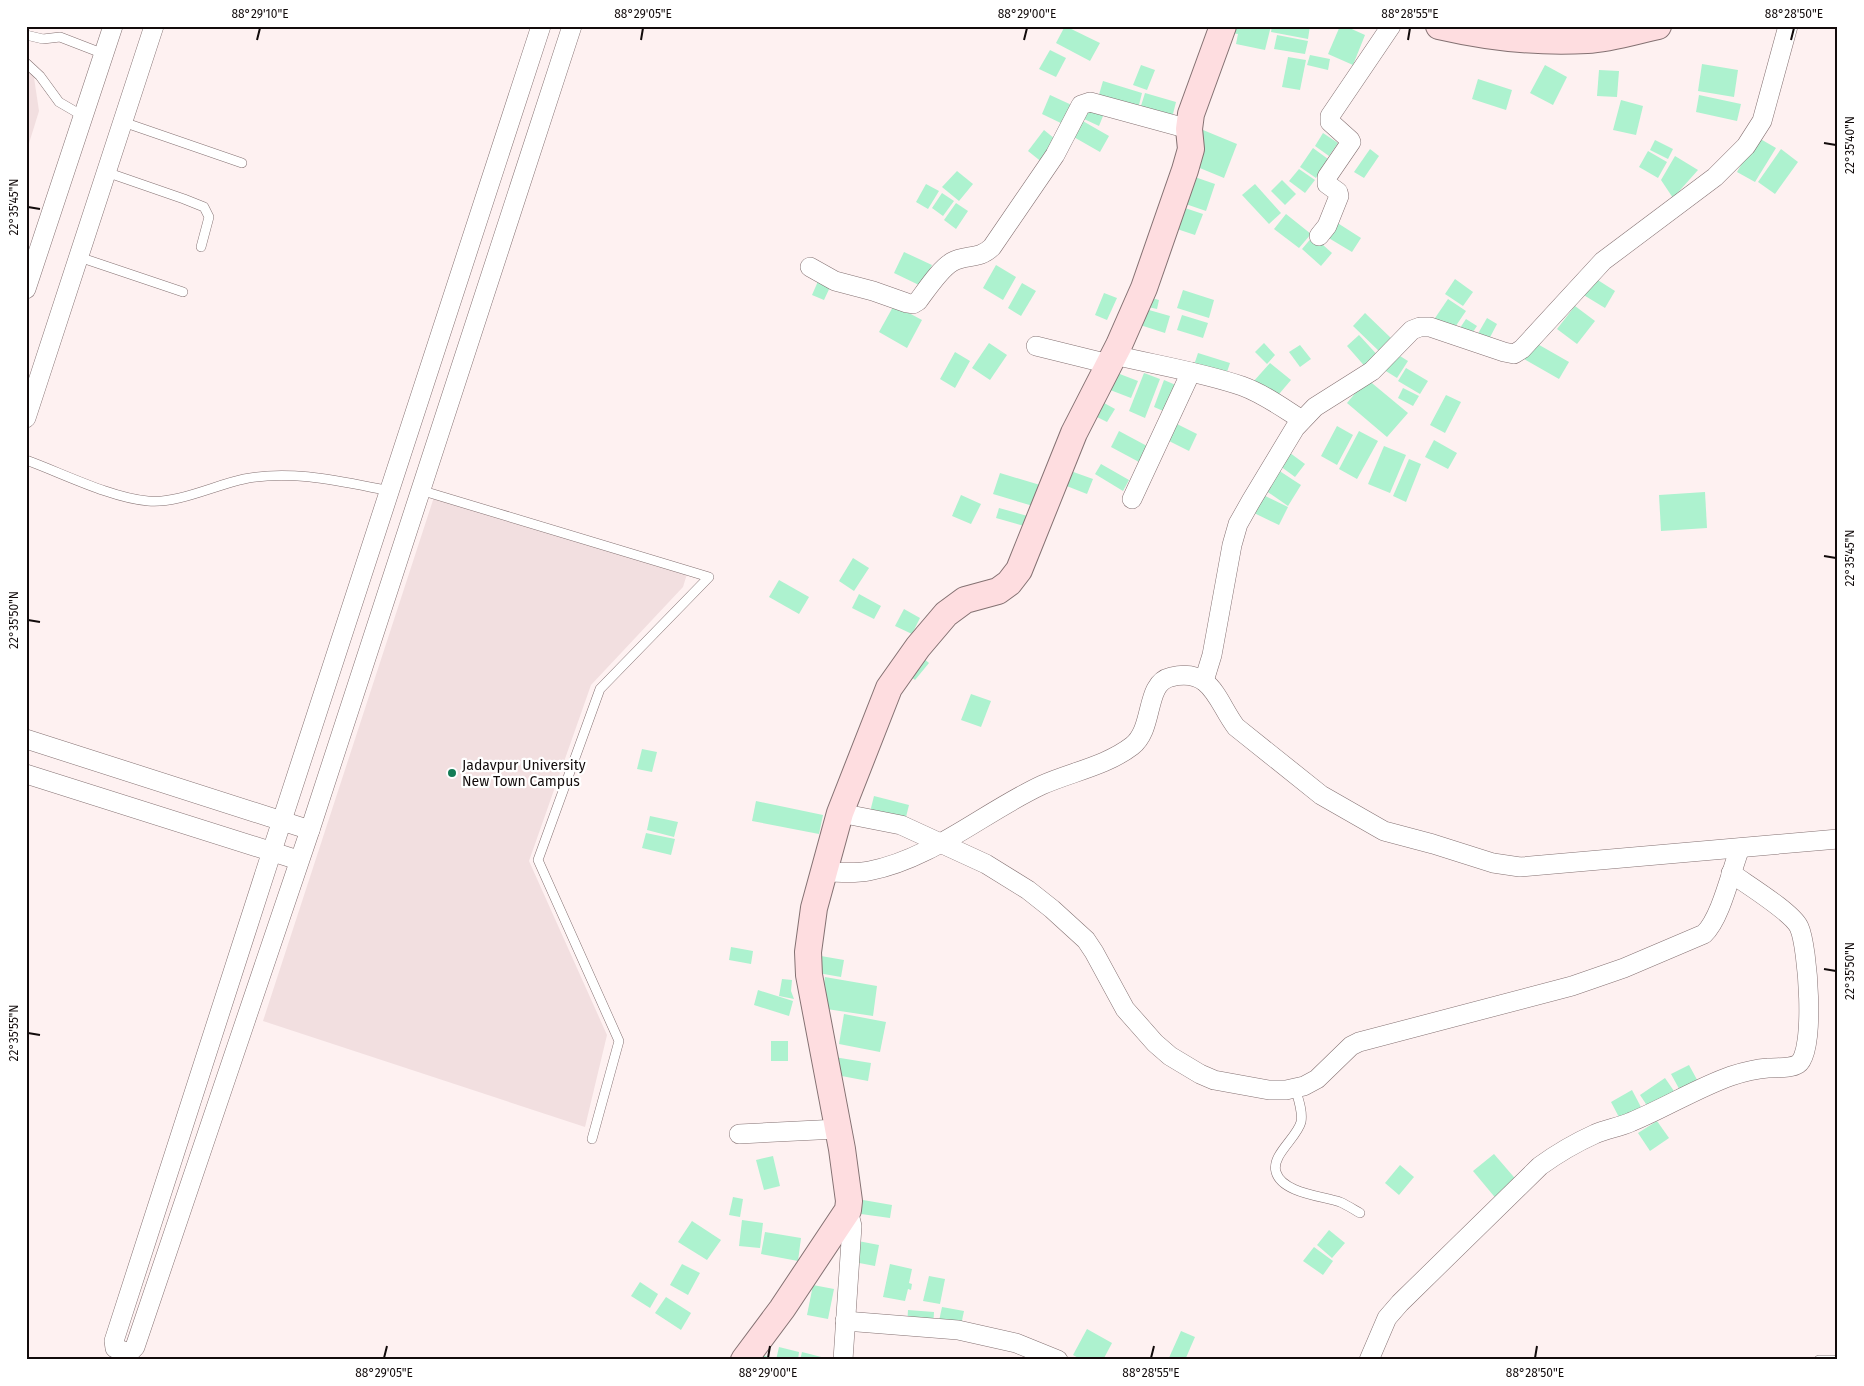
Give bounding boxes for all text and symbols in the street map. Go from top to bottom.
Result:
text: 88°29'10"E [231,7,289,21]
text: 88°29'05"E [614,7,672,21]
text: 88°29'00"E [998,7,1056,21]
text: 88°28'55"E [1381,7,1439,21]
text: 88°28'50"E [1765,7,1823,21]
text: 22°35'40"N [1843,116,1857,174]
text: 22°35'45"N [7,179,21,235]
text: 22°35'45"N [1843,530,1857,586]
text: 22°35'50"N [7,591,21,649]
place label: Jadavpur University New Town Campus [462,757,586,790]
marker: Jadavpur University New Town Campus [446,767,458,779]
text: 22°35'50"N [1843,942,1857,1000]
text: 22°35'55"N [7,1004,21,1062]
text: 88°29'05"E [355,1366,413,1380]
text: 88°29'00"E [739,1366,797,1380]
text: 88°28'55"E [1122,1366,1180,1380]
text: 88°28'50"E [1506,1366,1564,1380]

